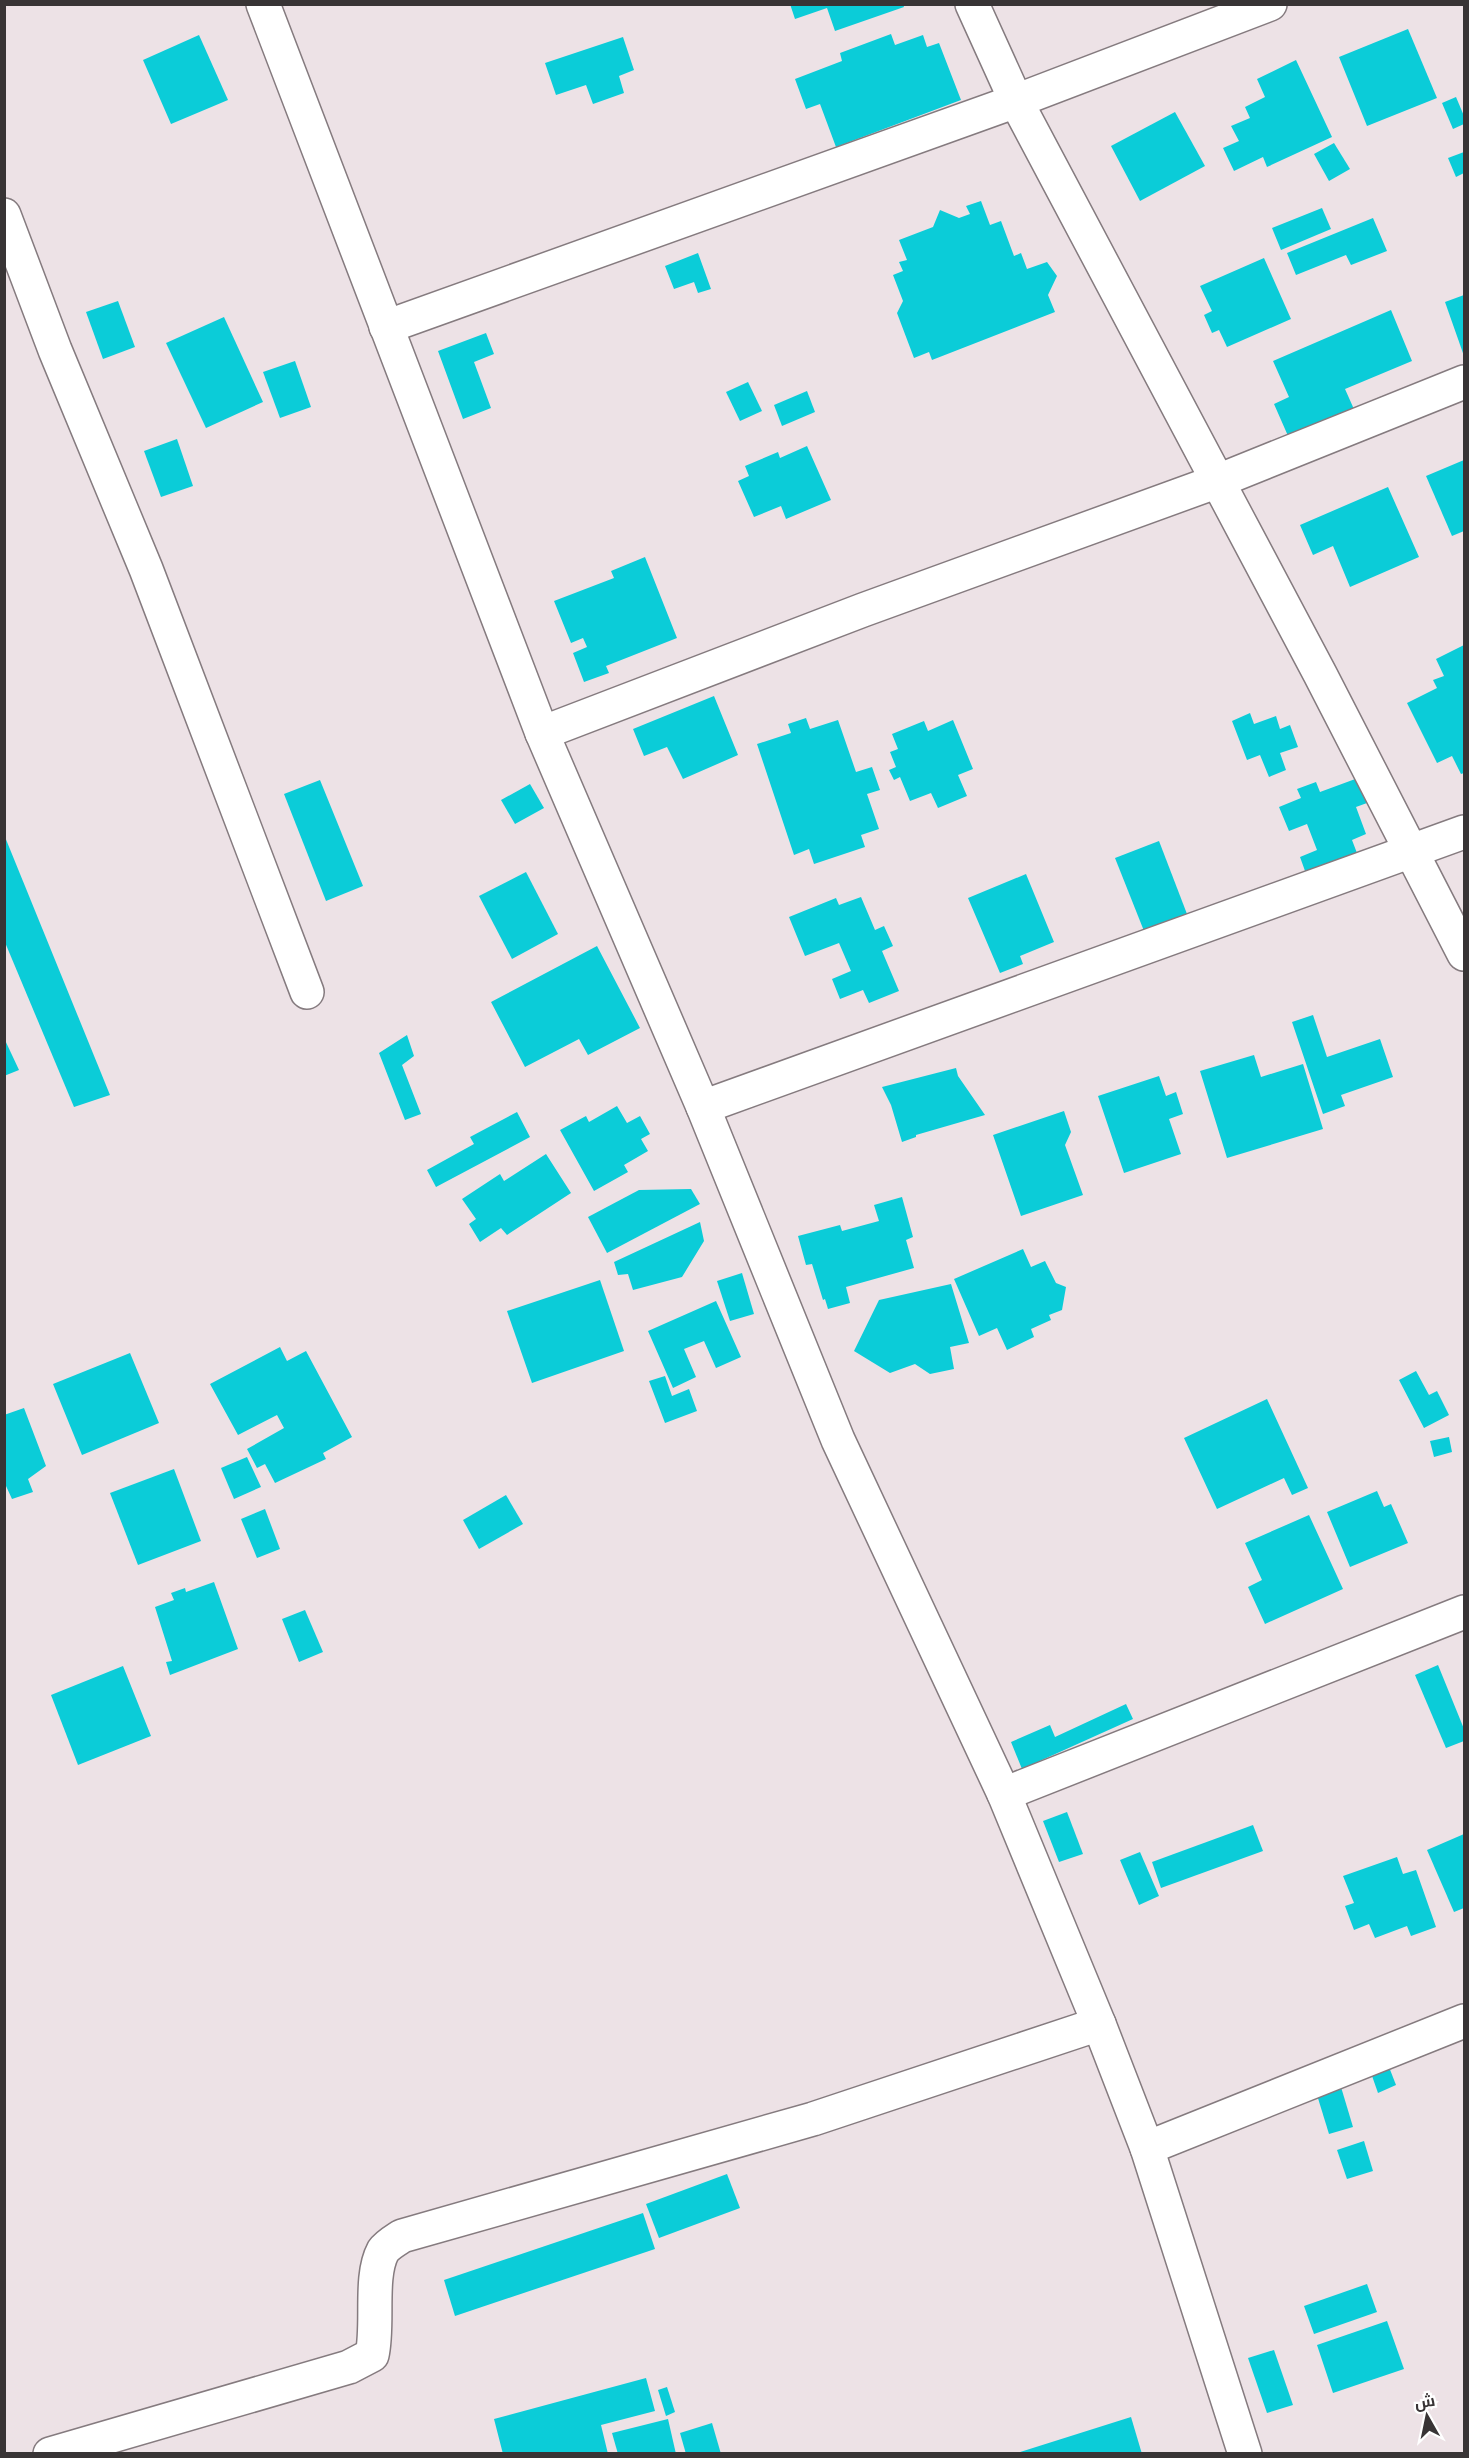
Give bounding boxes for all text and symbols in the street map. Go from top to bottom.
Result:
north arrow [1397,2386,1457,2446]
text: ش [1413,2390,1436,2413]

